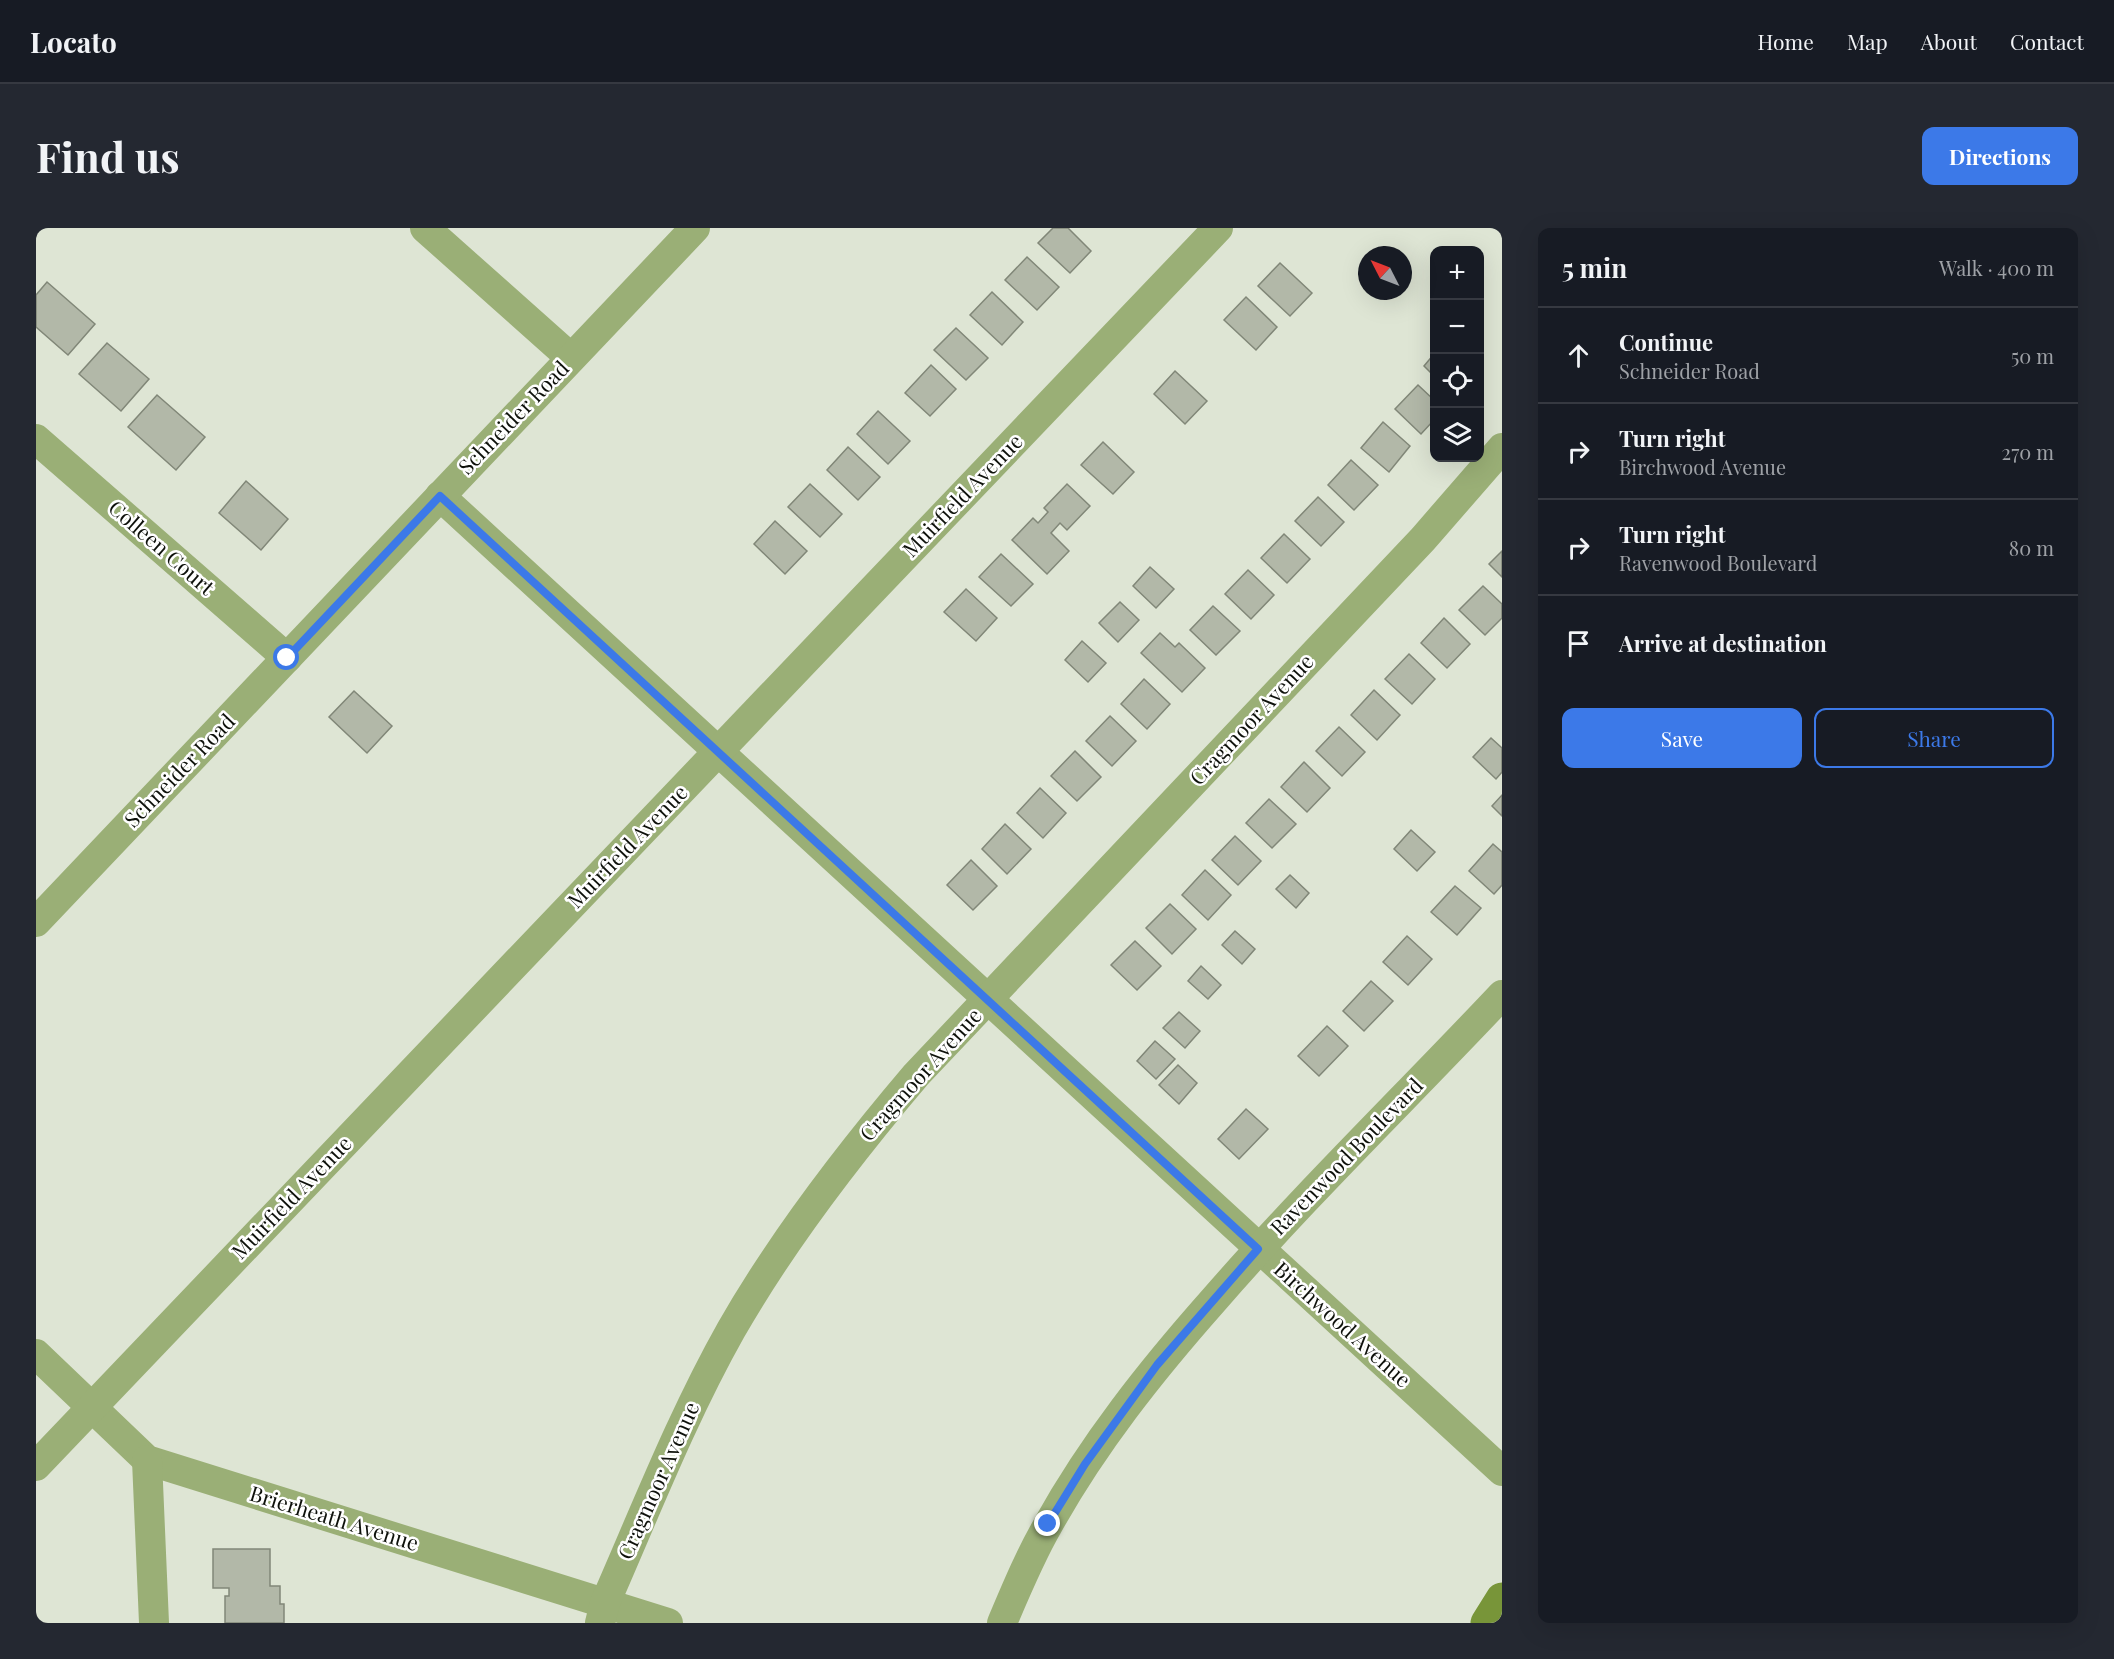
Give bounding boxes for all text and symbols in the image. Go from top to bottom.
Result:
text: Locato [30,23,117,60]
text: Home [1758,27,1814,55]
text: Map [1847,27,1888,55]
text: About [1921,27,1977,55]
text: Contact [2010,27,2084,55]
button: Directions [1922,127,2078,185]
text: Find us [36,128,180,184]
north arrow [1358,246,1412,300]
map controls [1430,246,1484,462]
button: + [1430,246,1484,300]
text: 5 min [1562,250,1627,285]
text: Walk · 400 m [1939,254,2054,281]
button: − [1430,300,1484,354]
text: Continue [1619,327,1713,357]
icon: ahead [1562,339,1595,372]
text: 50 m [2011,342,2054,369]
street label: Schneider Road [451,354,574,480]
button: locate [1430,354,1484,408]
text: Schneider Road [1619,357,1760,384]
button: layers [1430,408,1484,462]
text: Turn right [1619,423,1725,453]
street label: Muirfield Avenue [896,427,1028,562]
icon: right [1562,435,1595,468]
text: 270 m [2002,438,2054,465]
text: Birchwood Avenue [1619,453,1786,480]
street label: Colleen Court [103,493,222,601]
text: Turn right [1619,519,1725,549]
icon: right [1562,531,1595,564]
text: 80 m [2009,534,2054,561]
text: Ravenwood Boulevard [1619,549,1817,576]
icon: arrive [1562,627,1595,660]
text: Arrive at destination [1619,628,1827,658]
route start [273,644,299,670]
street label: Cragmoor Avenue [1182,647,1319,790]
street label: Schneider Road [117,707,240,833]
button: Save [1562,708,1802,768]
button: Share [1814,708,2054,768]
street label: Muirfield Avenue [561,778,693,913]
street label: Cragmoor Avenue [852,1001,987,1146]
street label: Ravenwood Boulevard [1263,1071,1428,1240]
street label: Muirfield Avenue [225,1129,357,1264]
street label: Birchwood Avenue [1269,1254,1418,1393]
street label: Cragmoor Avenue [610,1397,704,1563]
street label: Brierheath Avenue [247,1478,422,1556]
route end [1034,1510,1060,1536]

